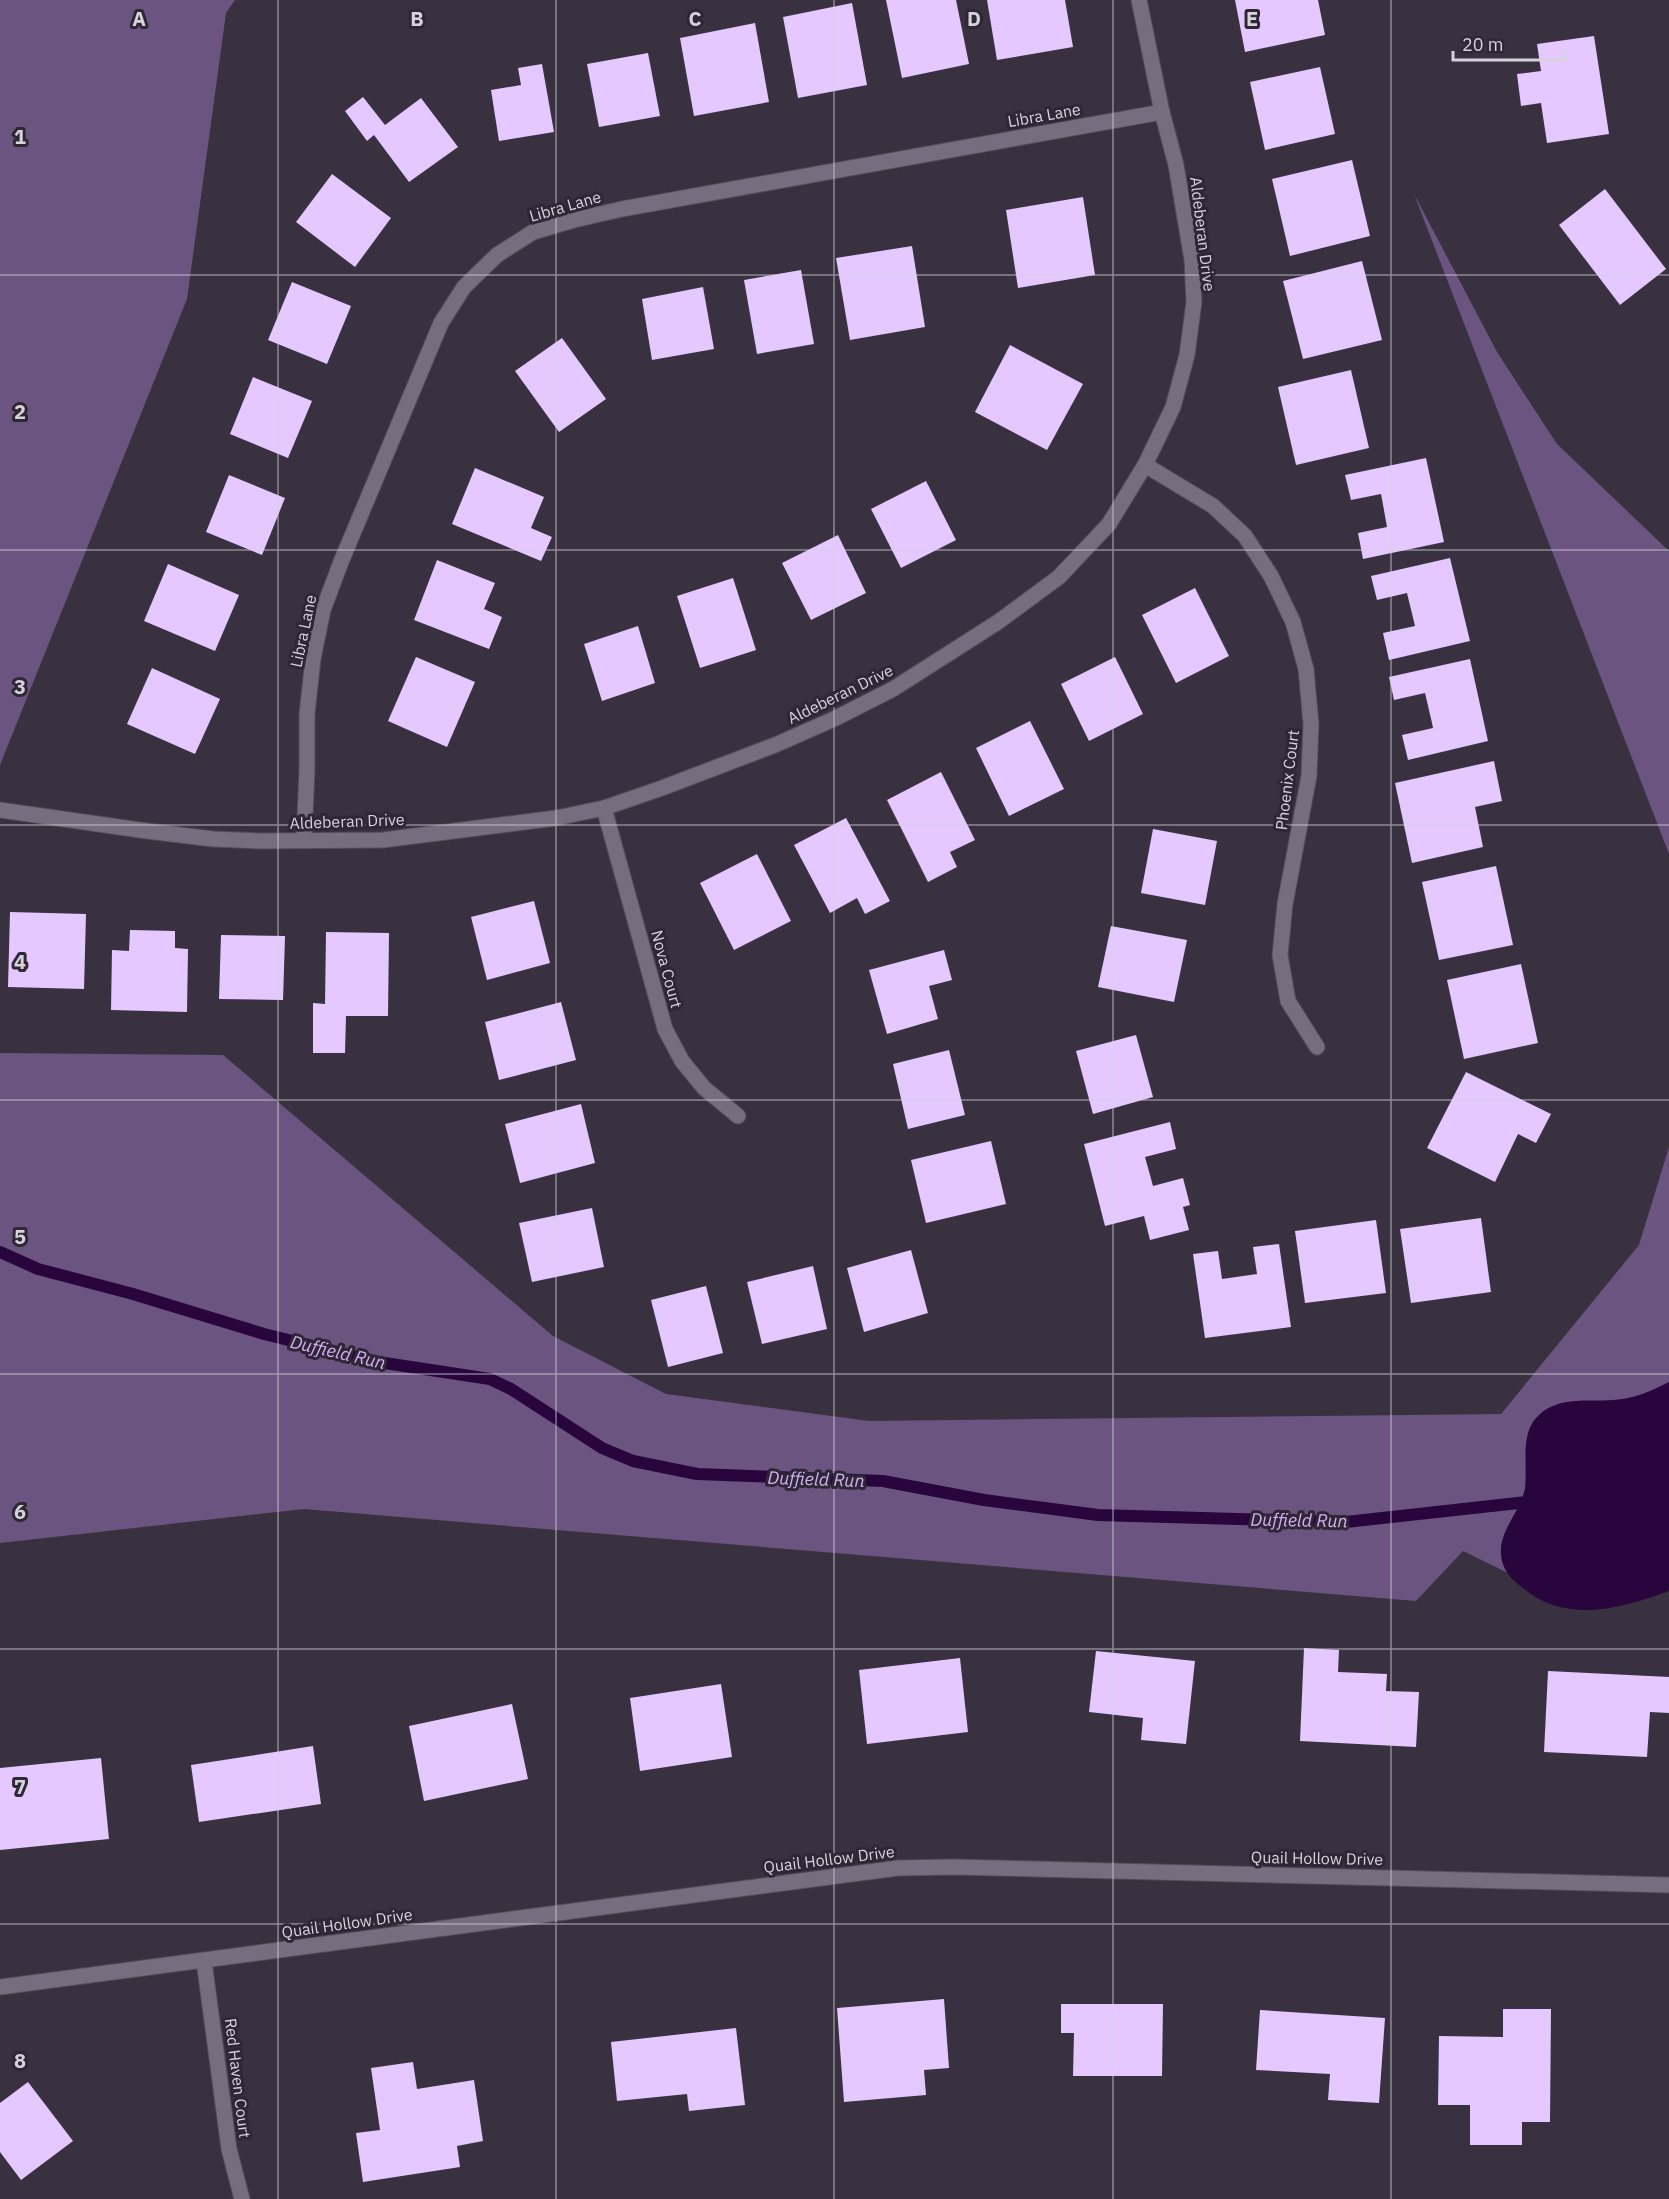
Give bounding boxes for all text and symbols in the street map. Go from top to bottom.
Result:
text: A [132,5,146,32]
text: B [410,5,424,32]
text: C [688,5,702,32]
text: D [967,5,981,32]
text: E [1246,5,1258,32]
scale bar [1453,24,1566,62]
text: 20 m [1462,33,1504,56]
street label: Libra Lane [1006,99,1082,131]
text: 1 [14,123,26,150]
street label: Aldeberan Drive [1186,176,1220,293]
street label: Libra Lane [527,186,603,226]
text: 2 [14,398,26,425]
street label: Libra Lane [286,593,321,669]
street label: Aldeberan Drive [784,660,896,728]
text: 3 [14,673,26,700]
street label: Phoenix Court [1271,729,1303,831]
street label: Aldeberan Drive [289,809,405,833]
street label: Nova Court [647,928,687,1010]
text: 4 [14,948,26,975]
text: 5 [14,1223,26,1250]
water label: Duffield Run [288,1330,388,1374]
water label: Duffield Run [767,1466,865,1492]
text: 6 [14,1498,26,1525]
water label: Duffield Run [1250,1508,1348,1532]
text: 7 [14,1773,26,1800]
street label: Quail Hollow Drive [762,1841,896,1877]
street label: Quail Hollow Drive [1251,1847,1383,1869]
street label: Quail Hollow Drive [280,1904,414,1942]
street label: Red Haven Court [221,2017,255,2139]
text: 8 [14,2047,26,2074]

